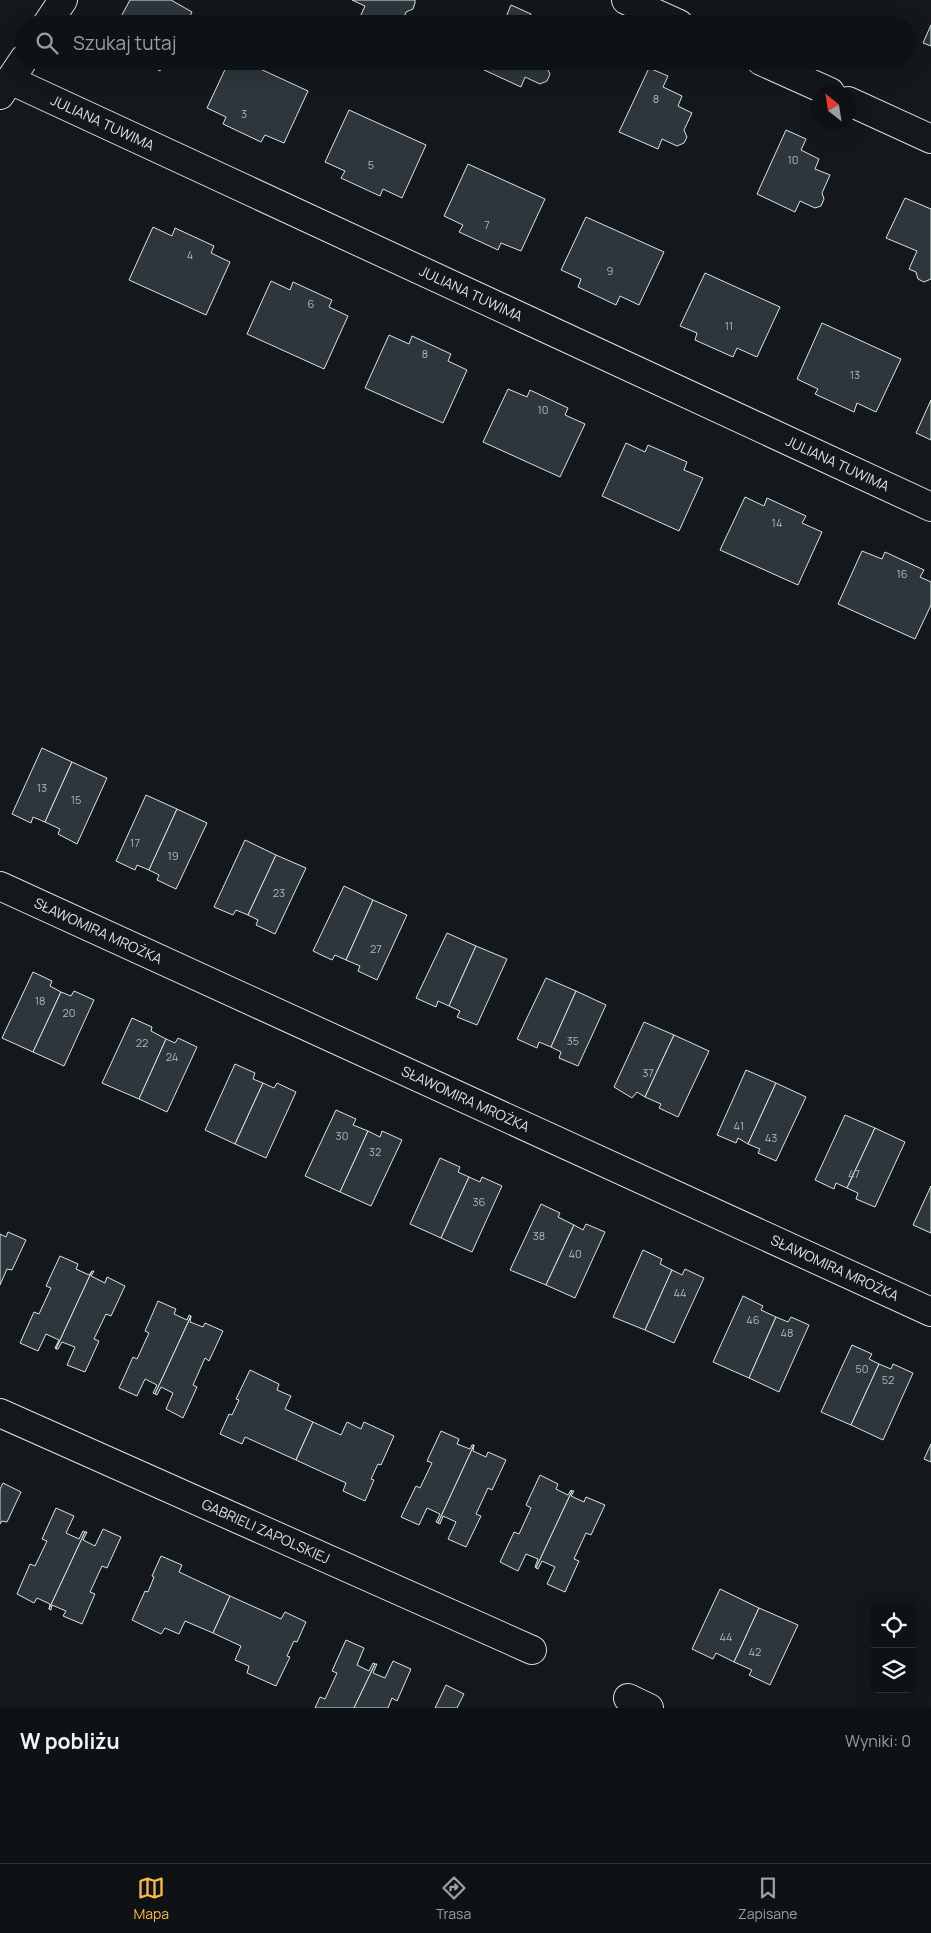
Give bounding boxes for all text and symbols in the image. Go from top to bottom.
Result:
search box [15,15,916,70]
icon: search [33,29,61,57]
text: Szukaj tutaj [73,30,176,56]
north arrow [811,85,856,130]
street label: JULIANA TUWIMA [48,90,158,155]
house number: 8 [653,91,659,106]
house number: 3 [241,106,247,121]
house number: 10 [787,152,799,167]
house number: 5 [368,157,374,172]
house number: 7 [484,217,490,232]
house number: 4 [187,247,193,262]
street label: JULIANA TUWIMA [416,261,526,325]
house number: 9 [607,263,614,278]
house number: 6 [308,296,315,311]
house number: 11 [725,318,733,333]
house number: 8 [422,346,428,361]
house number: 13 [850,367,860,382]
house number: 10 [537,402,549,417]
street label: JULIANA TUWIMA [783,431,893,495]
house number: 14 [772,515,782,530]
house number: 16 [896,566,908,581]
house number: 13 [37,780,47,795]
house number: 15 [71,792,81,807]
house number: 17 [130,835,140,850]
house number: 19 [167,848,179,863]
house number: 23 [273,885,285,900]
street label: SŁAWOMIRA MROŻKA [31,893,166,968]
house number: 27 [370,941,382,956]
house number: 18 [35,993,45,1008]
house number: 20 [63,1005,75,1020]
house number: 35 [567,1033,579,1048]
house number: 22 [136,1035,148,1050]
house number: 24 [166,1049,178,1064]
street label: SŁAWOMIRA MROŻKA [399,1061,533,1136]
house number: 37 [642,1065,654,1080]
house number: 41 [734,1118,744,1133]
house number: 30 [336,1128,348,1143]
house number: 43 [765,1130,777,1145]
house number: 32 [369,1144,381,1159]
house number: 47 [848,1166,860,1181]
house number: 36 [473,1194,486,1209]
house number: 38 [533,1228,545,1243]
street label: SŁAWOMIRA MROŻKA [768,1230,902,1305]
house number: 40 [568,1246,582,1261]
house number: 44 [673,1285,687,1300]
house number: 46 [746,1312,760,1327]
house number: 48 [781,1325,793,1340]
house number: 50 [855,1361,869,1376]
house number: 52 [882,1372,894,1387]
street label: GABRIELI ZAPOLSKIEJ [199,1494,333,1568]
map controls [871,1603,916,1693]
button: locate [871,1603,916,1648]
house number: 44 [719,1629,733,1644]
house number: 42 [749,1644,761,1659]
button: layers [871,1648,916,1693]
text: W pobliżu [20,1727,120,1755]
text: Wyniki: 0 [845,1730,911,1752]
tab: Mapa [133,1874,169,1923]
tab: Trasa [436,1874,471,1923]
tab: Zapisane [738,1874,798,1923]

